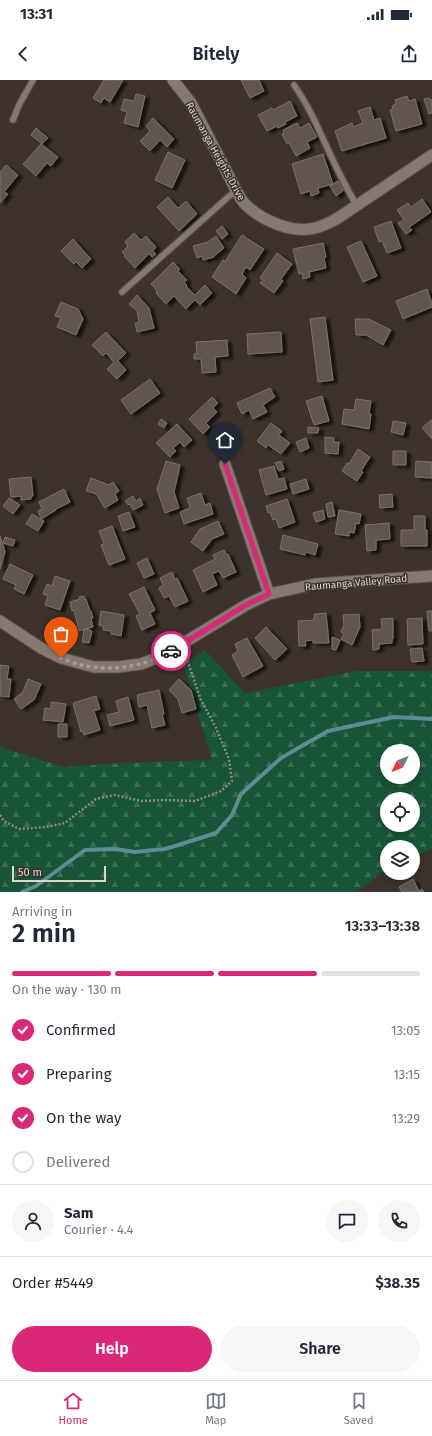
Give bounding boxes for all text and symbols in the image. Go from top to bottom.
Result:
text: 13:31 [20,5,53,23]
icon: back [12,43,34,65]
text: Bitely [193,43,239,65]
icon: share [398,43,420,65]
street label: Raumanga Heights Drive [183,100,247,203]
pin [208,423,242,464]
icon: home [214,429,236,451]
street label: Raumanga Valley Road [304,573,408,593]
pin [44,617,78,658]
icon: bag [50,623,72,645]
courier [151,631,191,671]
icon: car [160,640,182,662]
north arrow [380,744,420,784]
map controls [380,744,420,880]
button: locate [380,792,420,832]
button: layers [380,840,420,880]
scale bar [12,864,106,883]
text: 50 m [18,866,42,879]
text: Arriving in [12,904,72,919]
text: 13:33–13:38 [345,917,420,935]
text: 2 min [12,918,76,949]
text: On the way · 130 m [12,982,121,997]
icon: check [12,1019,34,1041]
text: Confirmed [46,1021,116,1039]
text: 13:05 [391,1023,420,1038]
icon: check [12,1063,34,1085]
text: Preparing [46,1065,111,1083]
text: 13:15 [393,1067,420,1082]
icon: check [12,1107,34,1129]
text: On the way [46,1109,121,1127]
text: 13:29 [392,1111,420,1126]
text: Delivered [46,1153,110,1171]
button: person [12,1200,54,1242]
button: chat [326,1200,368,1242]
button: phone [378,1200,420,1242]
text: Sam [64,1204,93,1222]
text: Courier · 4.4 [64,1222,134,1237]
text: Order #5449 [12,1274,93,1292]
text: $38.35 [376,1274,420,1292]
button: Help [12,1326,212,1372]
button: Share [220,1326,420,1372]
tab: Home [58,1390,88,1427]
tab: Map [205,1390,227,1427]
tab: Saved [344,1390,374,1427]

